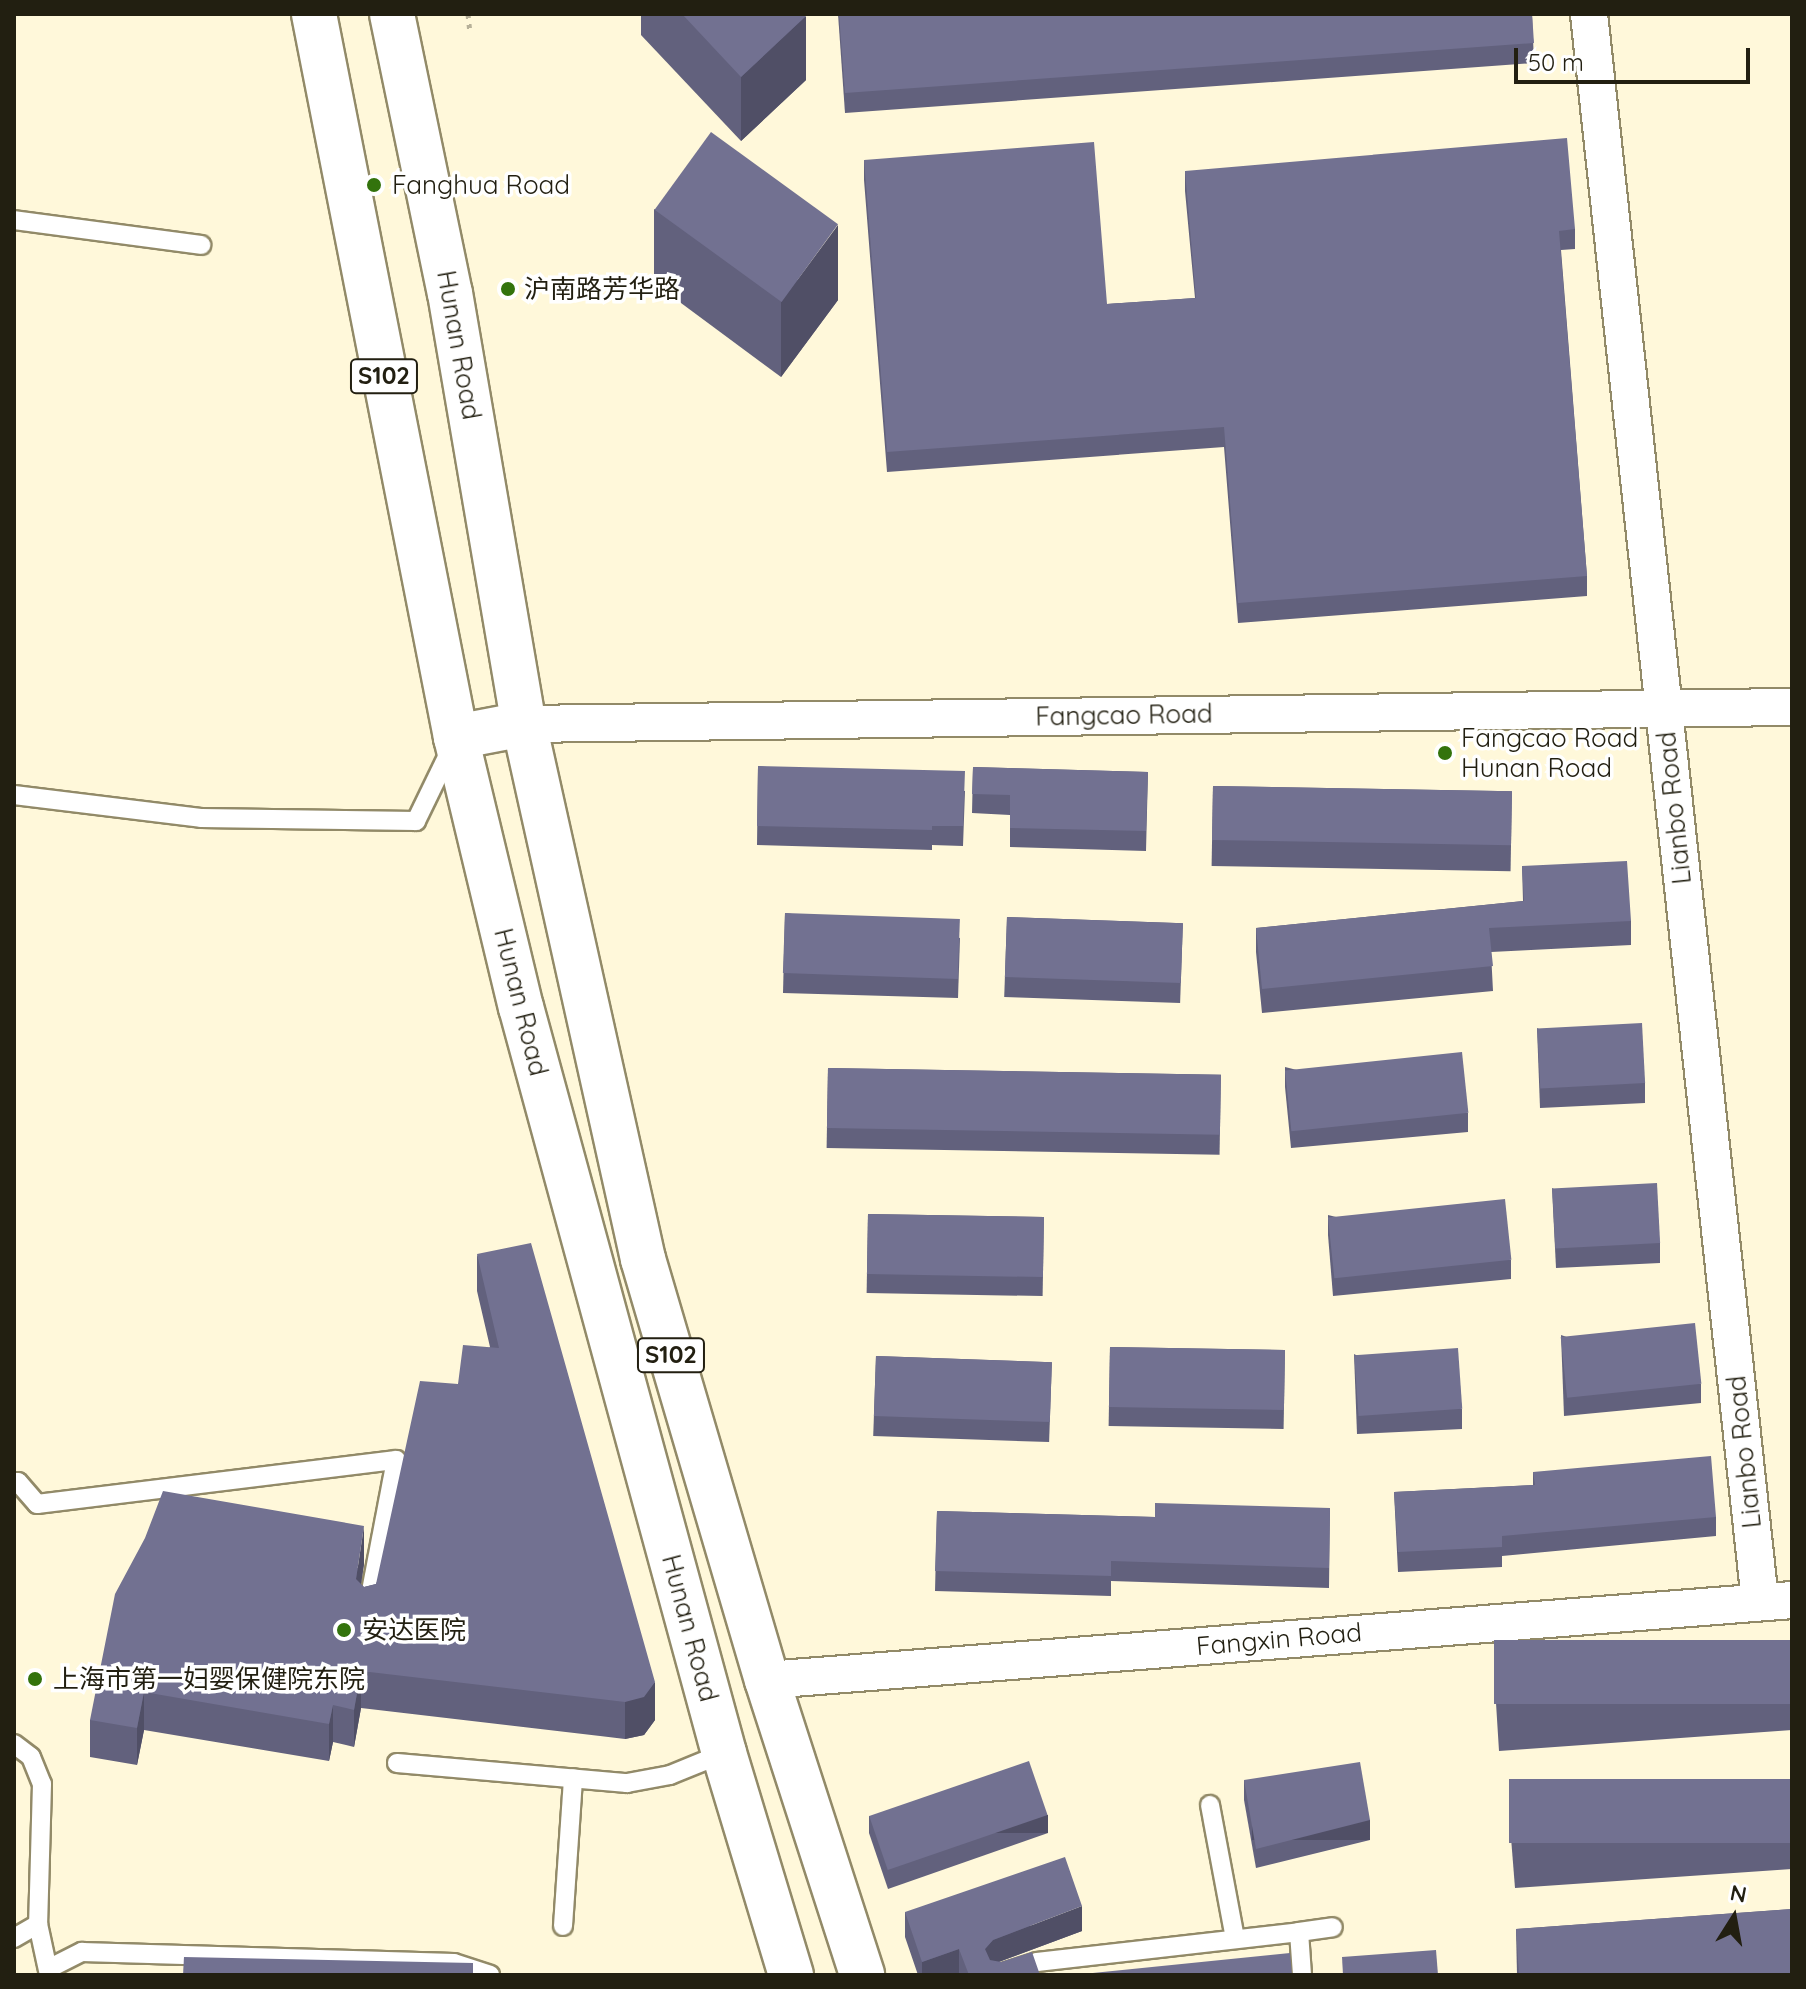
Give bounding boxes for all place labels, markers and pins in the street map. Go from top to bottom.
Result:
place label: Fanghua Road [392,169,570,201]
marker: Fanghua Road [363,174,385,196]
place label: 沪南路芳华路 [524,273,680,305]
marker: 沪南路芳华路 [499,280,517,298]
place label: Fangcao Road Hunan Road [1461,722,1638,784]
marker: Fangcao Road Hunan Road [1436,744,1454,762]
place label: 安达医院 [362,1614,466,1646]
marker: 安达医院 [333,1619,355,1641]
place label: 上海市第一妇婴保健院东院 [53,1663,365,1695]
marker: 上海市第一妇婴保健院东院 [24,1668,46,1690]

